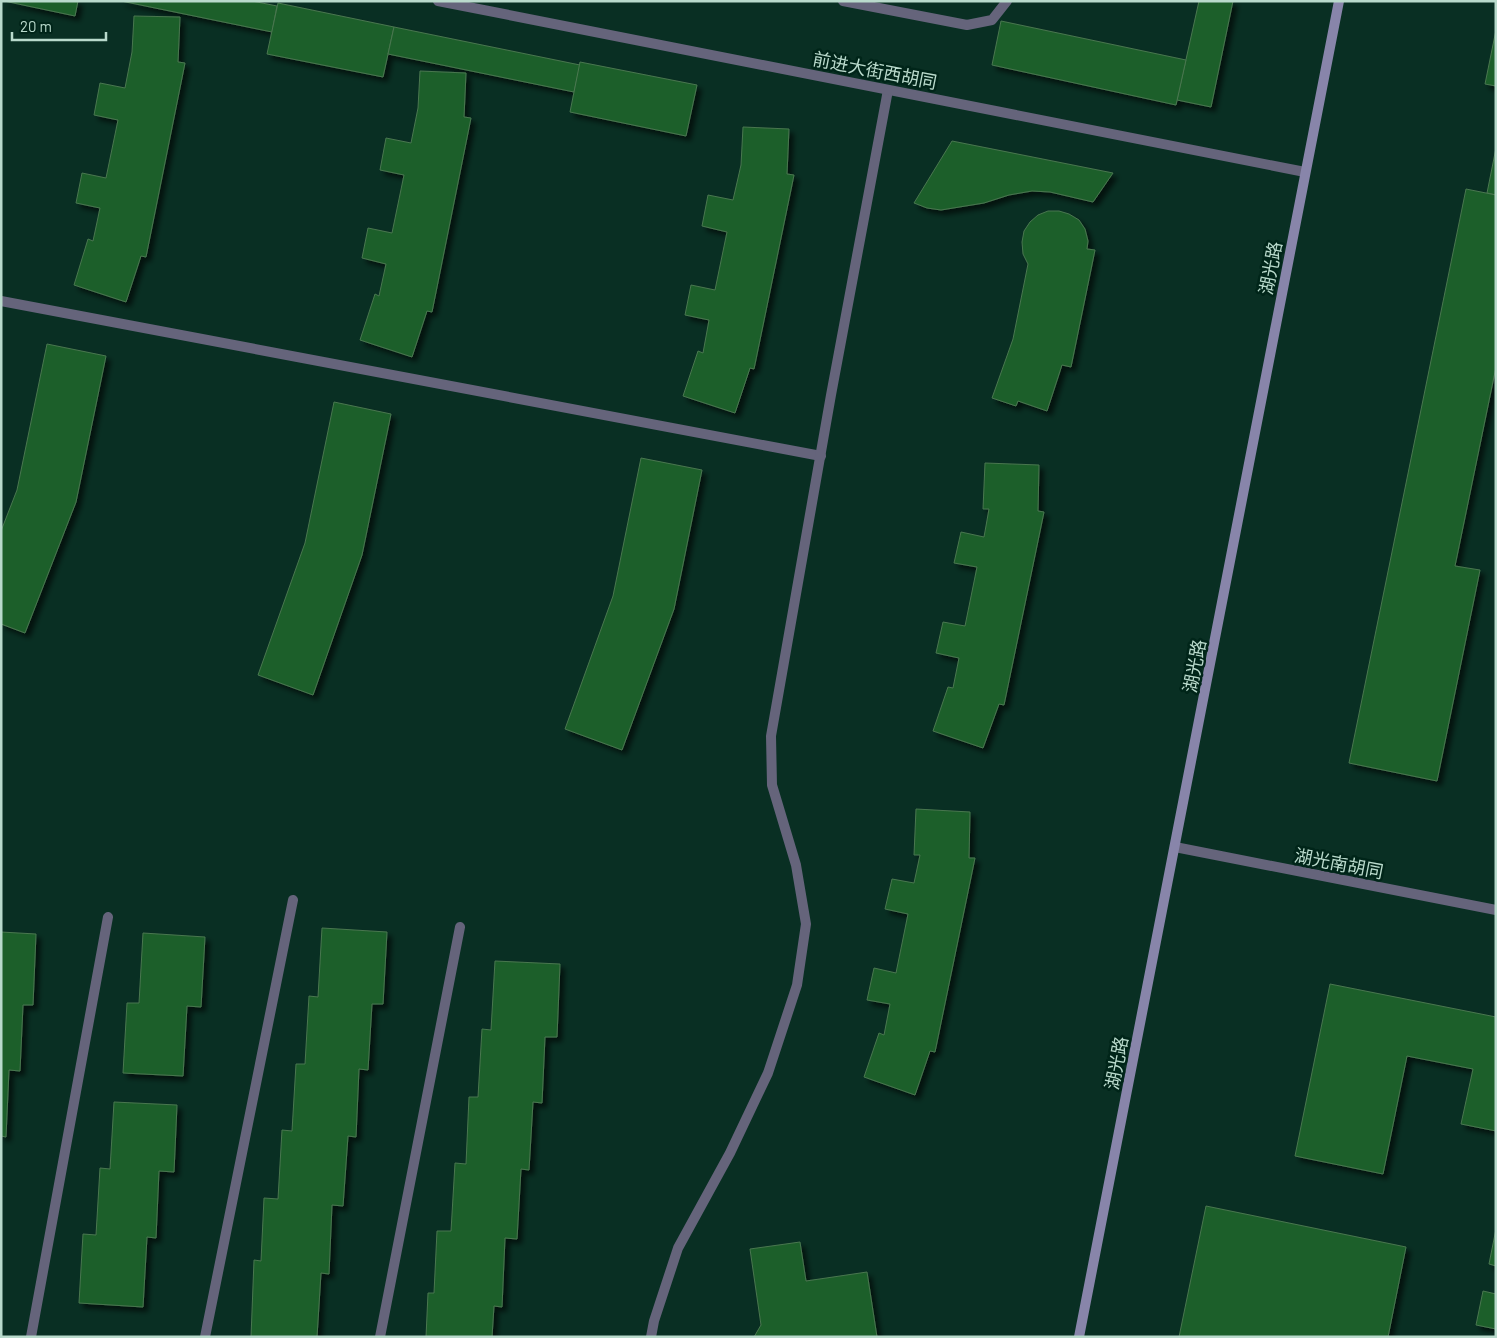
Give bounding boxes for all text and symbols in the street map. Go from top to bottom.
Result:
scale bar [12,10,106,42]
text: 20 m [20,17,52,35]
street label: 前进大街西胡同 [811,47,939,93]
street label: 湖光路 [1254,239,1286,297]
street label: 湖光路 [1178,637,1210,695]
street label: 湖光南胡同 [1293,844,1385,882]
street label: 湖光路 [1100,1034,1132,1092]

